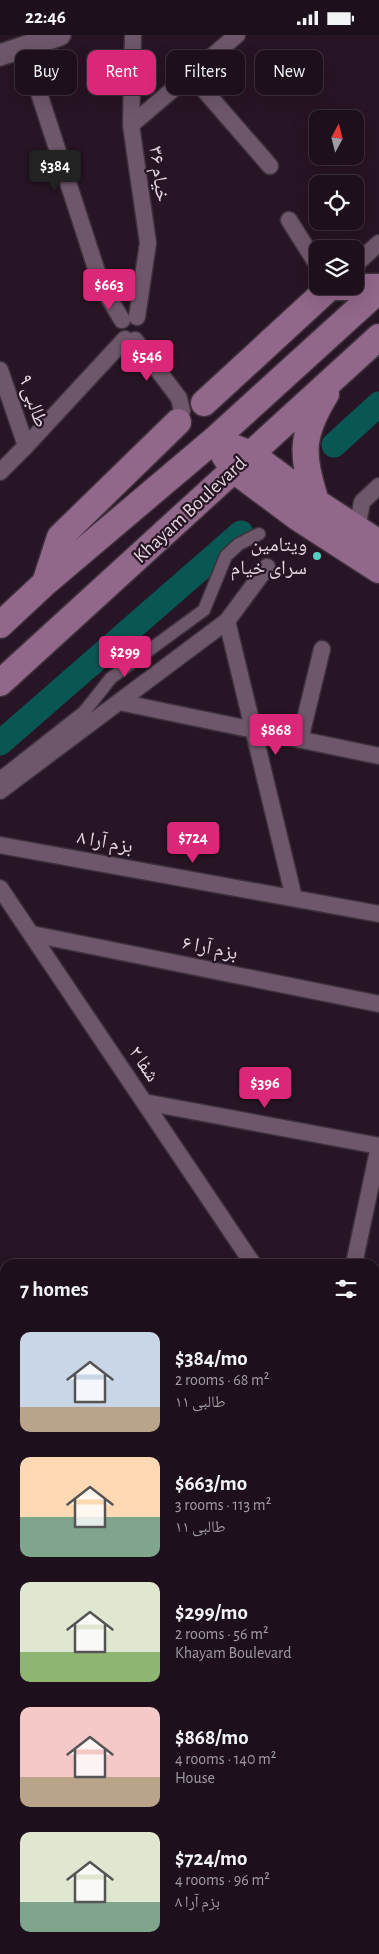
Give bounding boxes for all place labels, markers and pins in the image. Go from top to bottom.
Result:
pin: $384 [25,149,85,192]
pin: $663 [79,269,139,311]
pin: $546 [117,339,177,382]
place label: ویتامین سرای خیام [231,535,307,581]
marker: ویتامین سرای خیام [311,550,323,562]
pin: $299 [95,635,155,678]
pin: $868 [246,713,306,756]
pin: $724 [163,821,223,864]
pin: $396 [235,1067,295,1109]

